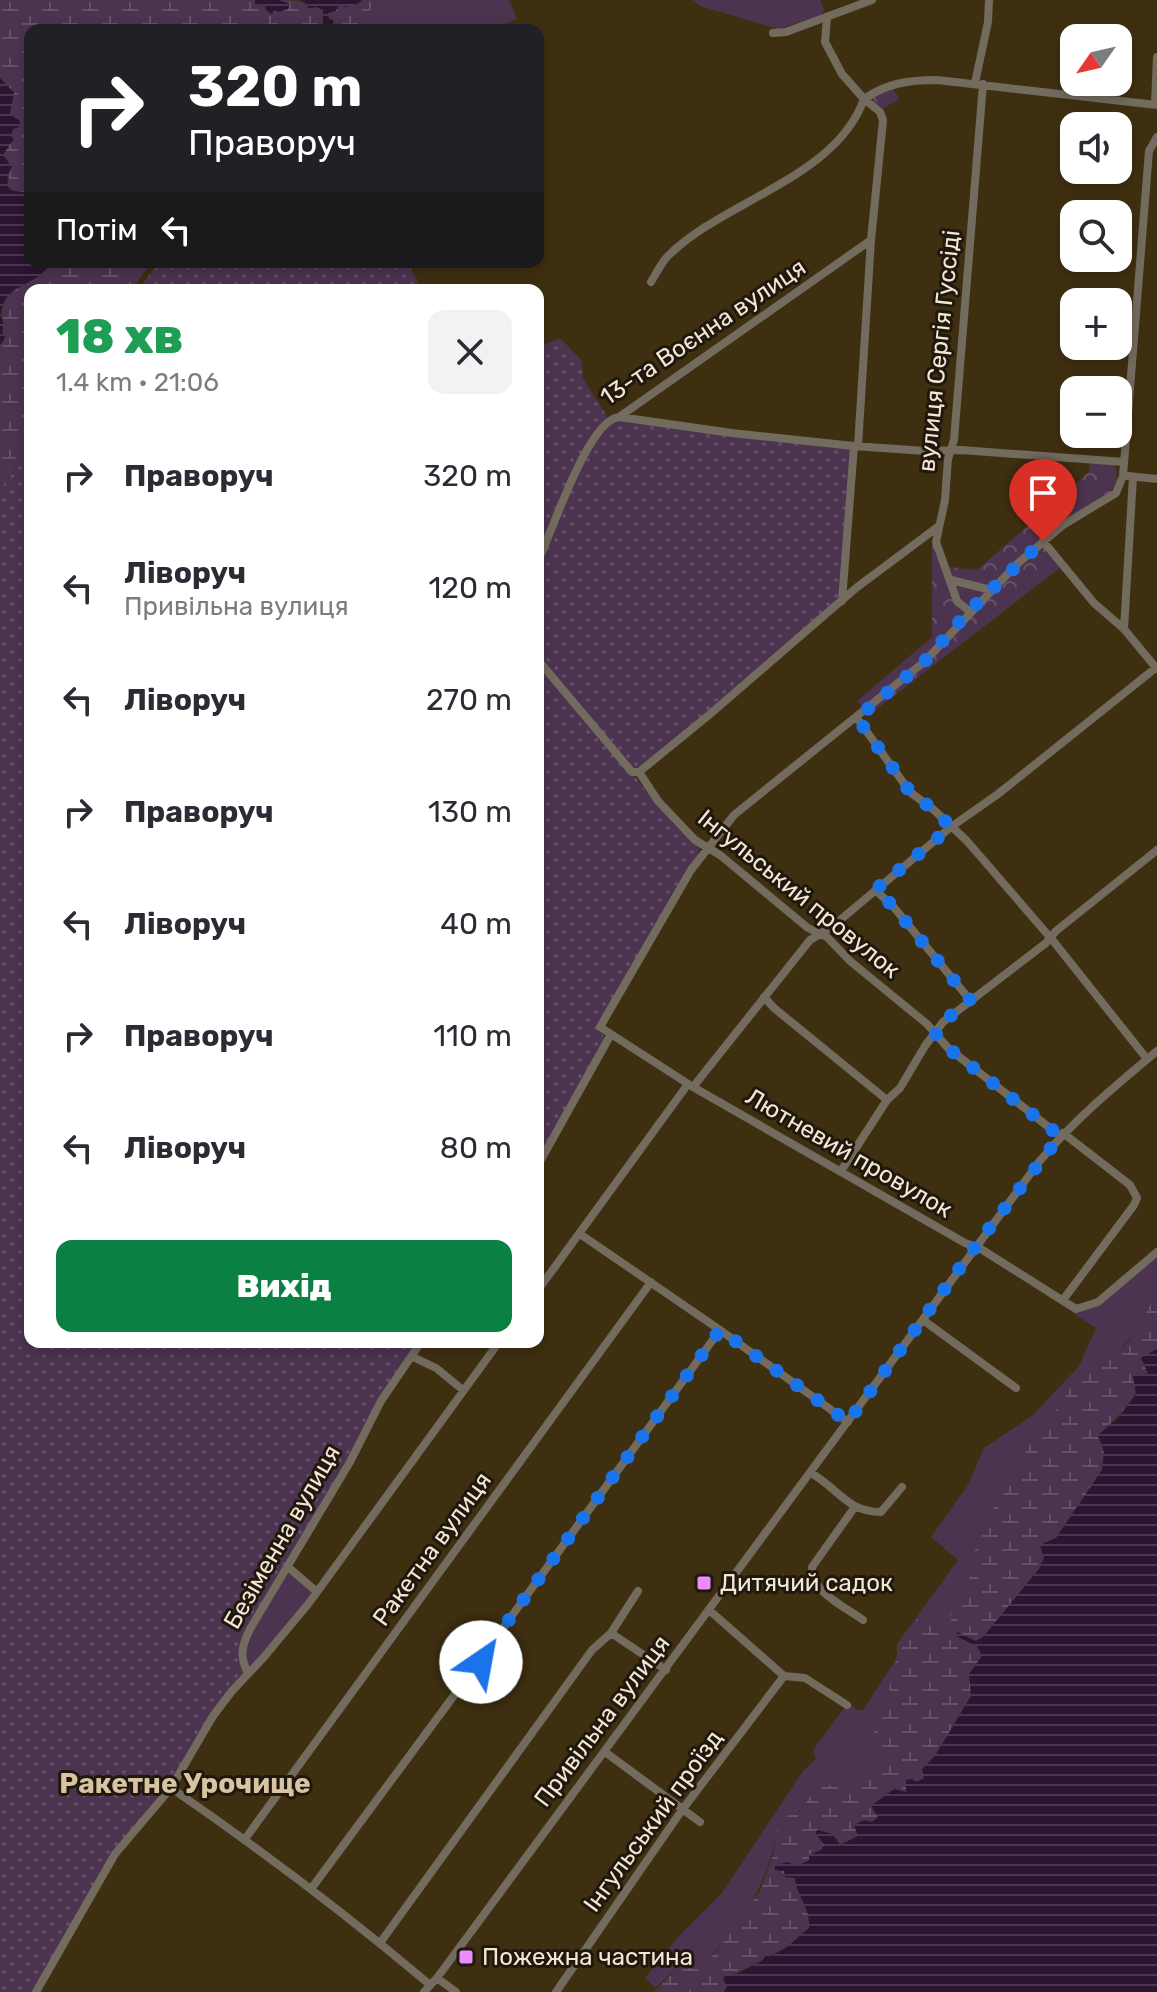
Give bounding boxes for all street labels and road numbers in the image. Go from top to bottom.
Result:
street label: вулиця Сергія Гуссіді [912,229,966,473]
street label: 13-та Воєнна вулиця [595,253,811,411]
street label: Інгульський провулок [692,804,906,984]
street label: Лютневий провулок [741,1082,957,1224]
street label: Безіменна вулиця [218,1440,346,1634]
street label: Ракетна вулиця [367,1467,497,1631]
street label: Привільна вулиця [528,1630,676,1812]
street label: Інгульський проїзд [578,1725,728,1917]

